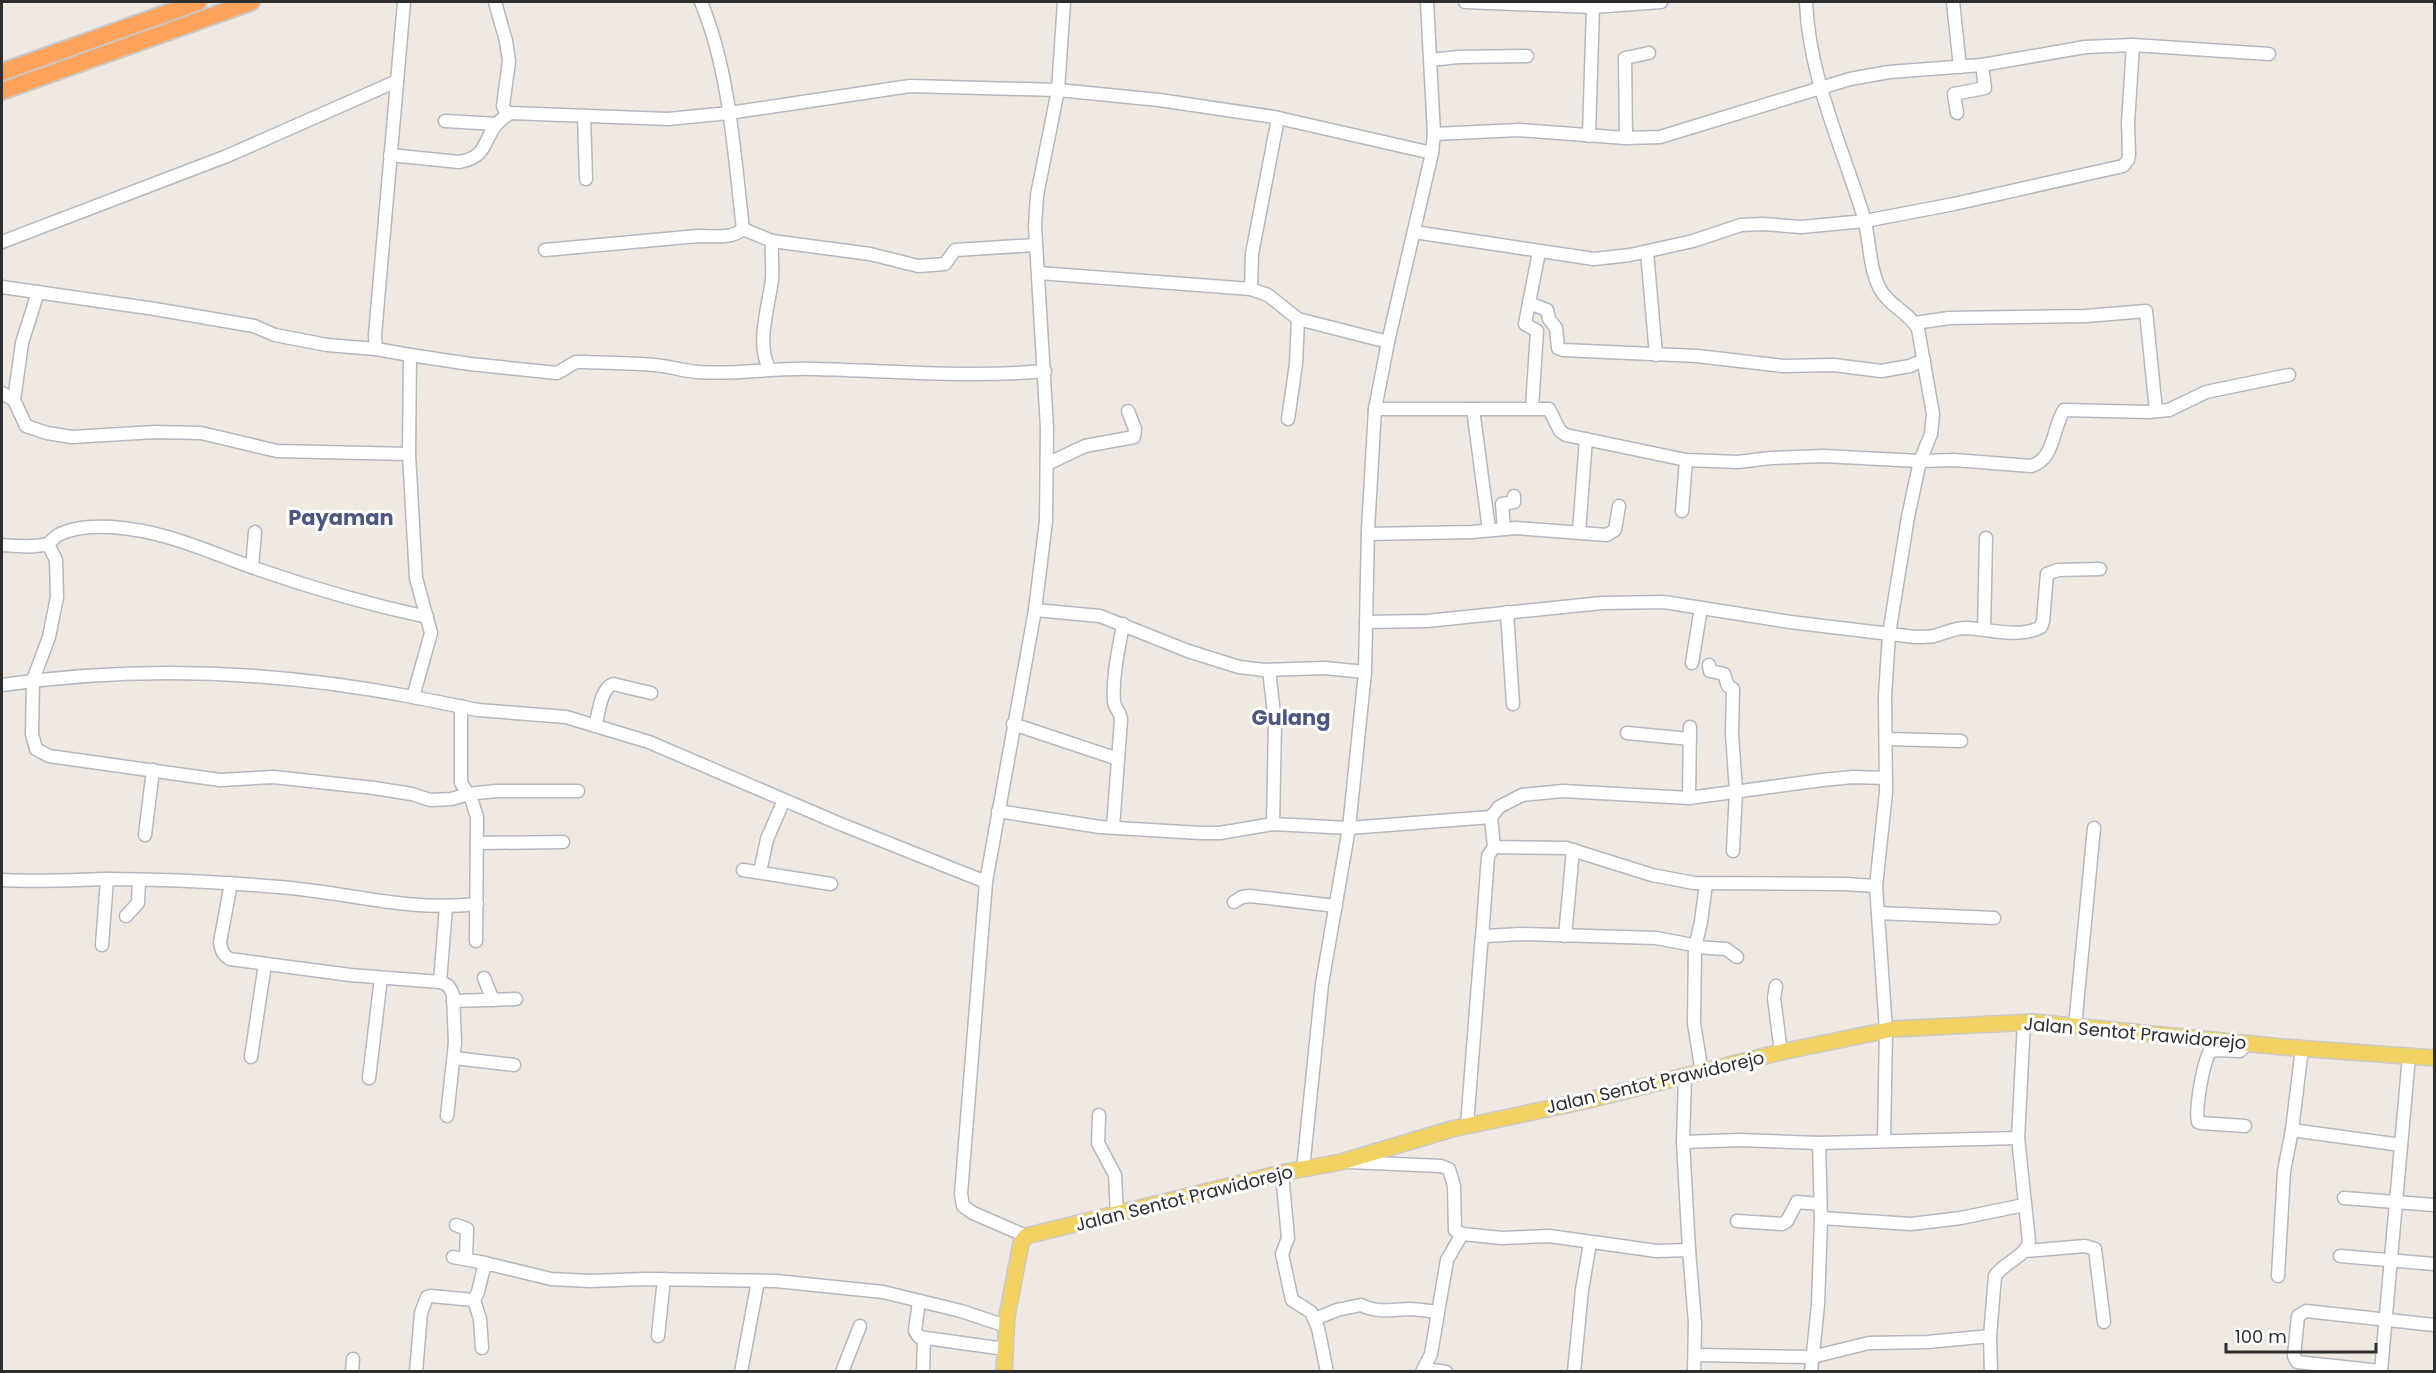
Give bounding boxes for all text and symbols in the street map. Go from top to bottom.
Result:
district label: Payaman [288,503,394,532]
district label: Gulang [1251,703,1331,732]
street label: Jalan Sentot Prawidorejo [2023,1011,2247,1055]
street label: Jalan Sentot Prawidorejo [1543,1045,1767,1119]
street label: Jalan Sentot Prawidorejo [1073,1159,1295,1237]
scale bar [2226,1316,2376,1354]
text: 100 m [2235,1324,2287,1349]

